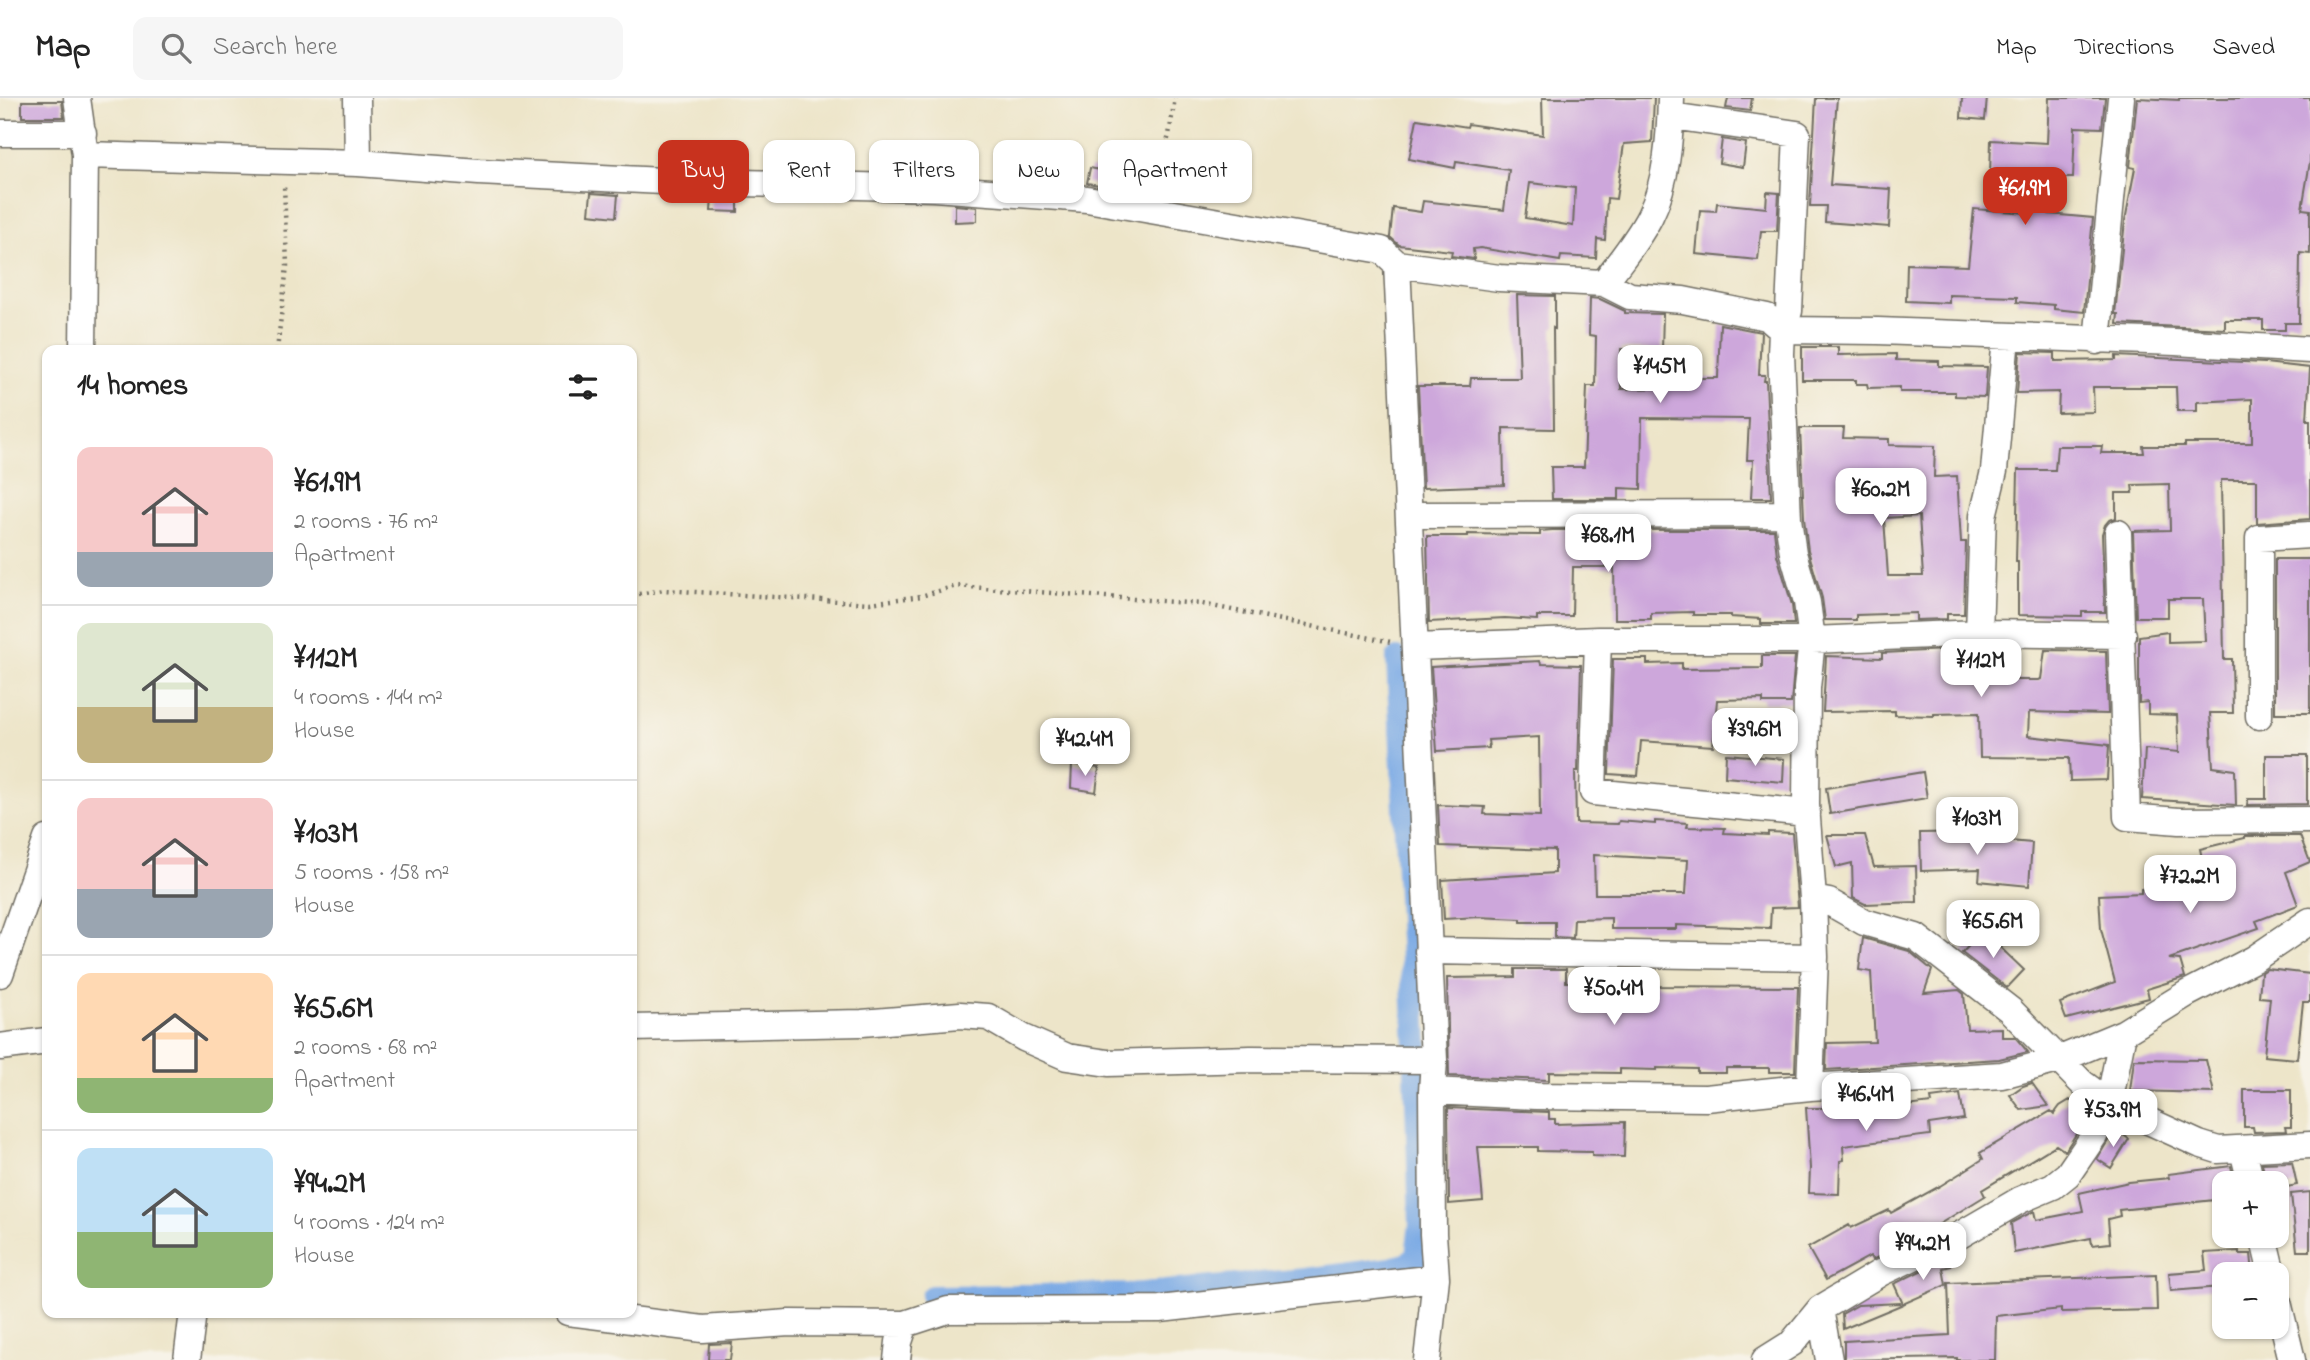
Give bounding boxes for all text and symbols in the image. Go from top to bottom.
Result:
search box [133,17,623,80]
text: Map [35,24,91,72]
icon: search [157,29,195,67]
text: Search here [213,29,337,67]
text: Map [1996,31,2037,66]
text: Directions [2075,31,2174,66]
text: Saved [2212,31,2275,66]
chip: Buy [658,140,749,203]
chip: Rent [763,140,855,203]
chip: Filters [869,140,979,203]
chip: New [993,140,1084,203]
chip: Apartment [1098,140,1252,203]
pin: ¥61.9M [1968,167,2082,227]
text: ¥61.9M [1999,173,2051,206]
pin: ¥145M [1611,345,1709,405]
text: ¥145M [1634,351,1686,384]
text: 14 homes [77,365,188,409]
icon: filters [564,368,602,406]
text: ¥61.9M [294,462,362,506]
pin: ¥60.2M [1824,468,1938,528]
text: ¥60.2M [1851,474,1911,507]
icon: home [133,475,217,559]
text: 2 rooms · 76 m² [294,506,438,539]
pin: ¥68.1M [1551,514,1665,574]
text: ¥68.1M [1581,520,1635,553]
text: Apartment [294,539,395,572]
text: ¥112M [294,638,358,682]
pin: ¥112M [1932,640,2030,699]
text: ¥112M [1957,645,2006,678]
icon: home [133,651,217,735]
text: 4 rooms · 144 m² [294,682,443,715]
pin: ¥39.6M [1698,708,1812,768]
text: ¥39.6M [1728,714,1782,747]
text: House [294,715,354,748]
pin: ¥42.4M [1028,718,1142,778]
text: ¥42.4M [1056,724,1114,757]
pin: ¥103M [1928,798,2026,857]
text: ¥103M [1952,803,2002,836]
text: ¥103M [294,813,359,857]
icon: home [133,826,217,910]
pin: ¥72.2M [2133,856,2247,915]
text: 5 rooms · 158 m² [294,857,449,890]
text: ¥72.2M [2160,861,2220,894]
text: House [294,890,354,923]
pin: ¥65.6M [1936,900,2050,960]
text: ¥65.6M [1962,906,2024,939]
pin: ¥50.4M [1557,968,1671,1027]
text: ¥50.4M [1584,973,1644,1006]
text: ¥65.6M [294,988,374,1032]
icon: home [133,1001,217,1085]
text: 2 rooms · 68 m² [294,1032,437,1065]
text: Apartment [294,1065,395,1098]
pin: ¥46.4M [1809,1074,1923,1133]
text: ¥46.4M [1838,1079,1894,1112]
pin: ¥53.9M [2056,1090,2170,1149]
text: ¥53.9M [2084,1095,2142,1128]
text: ¥94.2M [294,1163,366,1207]
map controls [2212,1171,2289,1339]
button: + [2212,1171,2289,1248]
icon: home [133,1176,217,1260]
text: 4 rooms · 124 m² [294,1207,445,1240]
pin: ¥94.2M [1866,1222,1980,1282]
text: ¥94.2M [1895,1228,1951,1261]
text: House [294,1240,354,1273]
button: − [2212,1262,2289,1339]

